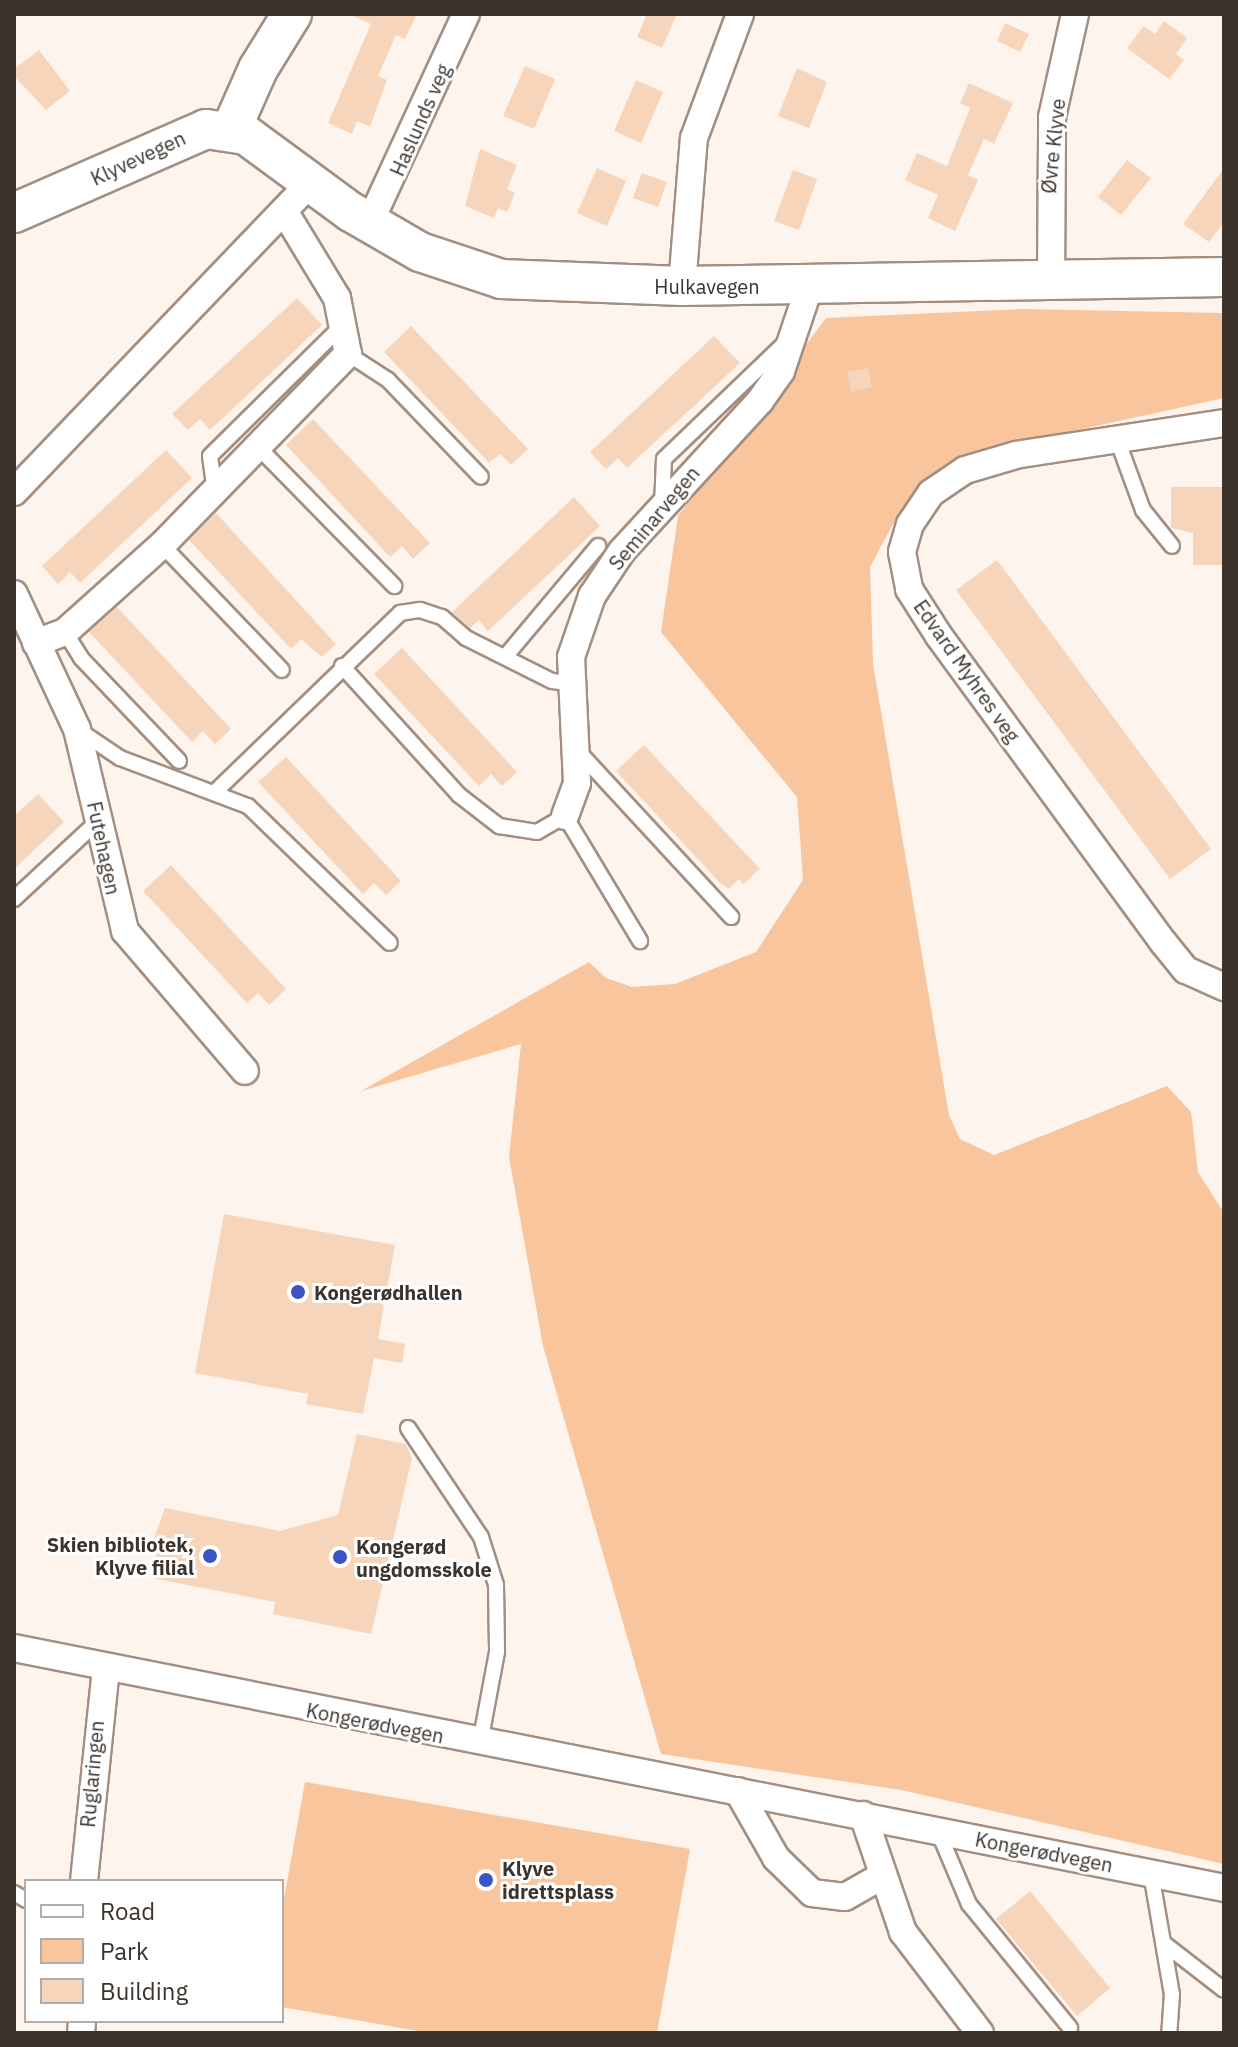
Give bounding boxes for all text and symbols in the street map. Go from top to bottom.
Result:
street label: Haslunds veg [385,60,455,180]
street label: Øvre Klyve [1036,97,1070,195]
street label: Klyvevegen [87,126,189,190]
street label: Hulkavegen [654,274,760,298]
street label: Seminarvegen [604,461,704,575]
street label: Edvard Myhres veg [909,595,1025,747]
street label: Futehagen [82,799,126,897]
place label: Kongerødhallen [314,1280,463,1304]
marker: Kongerødhallen [289,1283,307,1301]
place label: Skien bibliotek, Klyve filial [47,1532,194,1579]
place label: Kongerød ungdomsskole [356,1534,492,1581]
marker: Skien bibliotek, Klyve filial [201,1547,219,1565]
marker: Kongerød ungdomsskole [331,1548,349,1566]
street label: Kongerødvegen [304,1698,446,1748]
street label: Ruglaringen [75,1719,109,1829]
street label: Kongerødvegen [973,1827,1115,1877]
place label: Klyve idrettsplass [502,1856,614,1903]
marker: Klyve idrettsplass [477,1871,495,1889]
legend [24,1879,284,2023]
text: Road [100,1895,155,1927]
text: Park [100,1935,149,1967]
text: Building [100,1975,188,2007]

